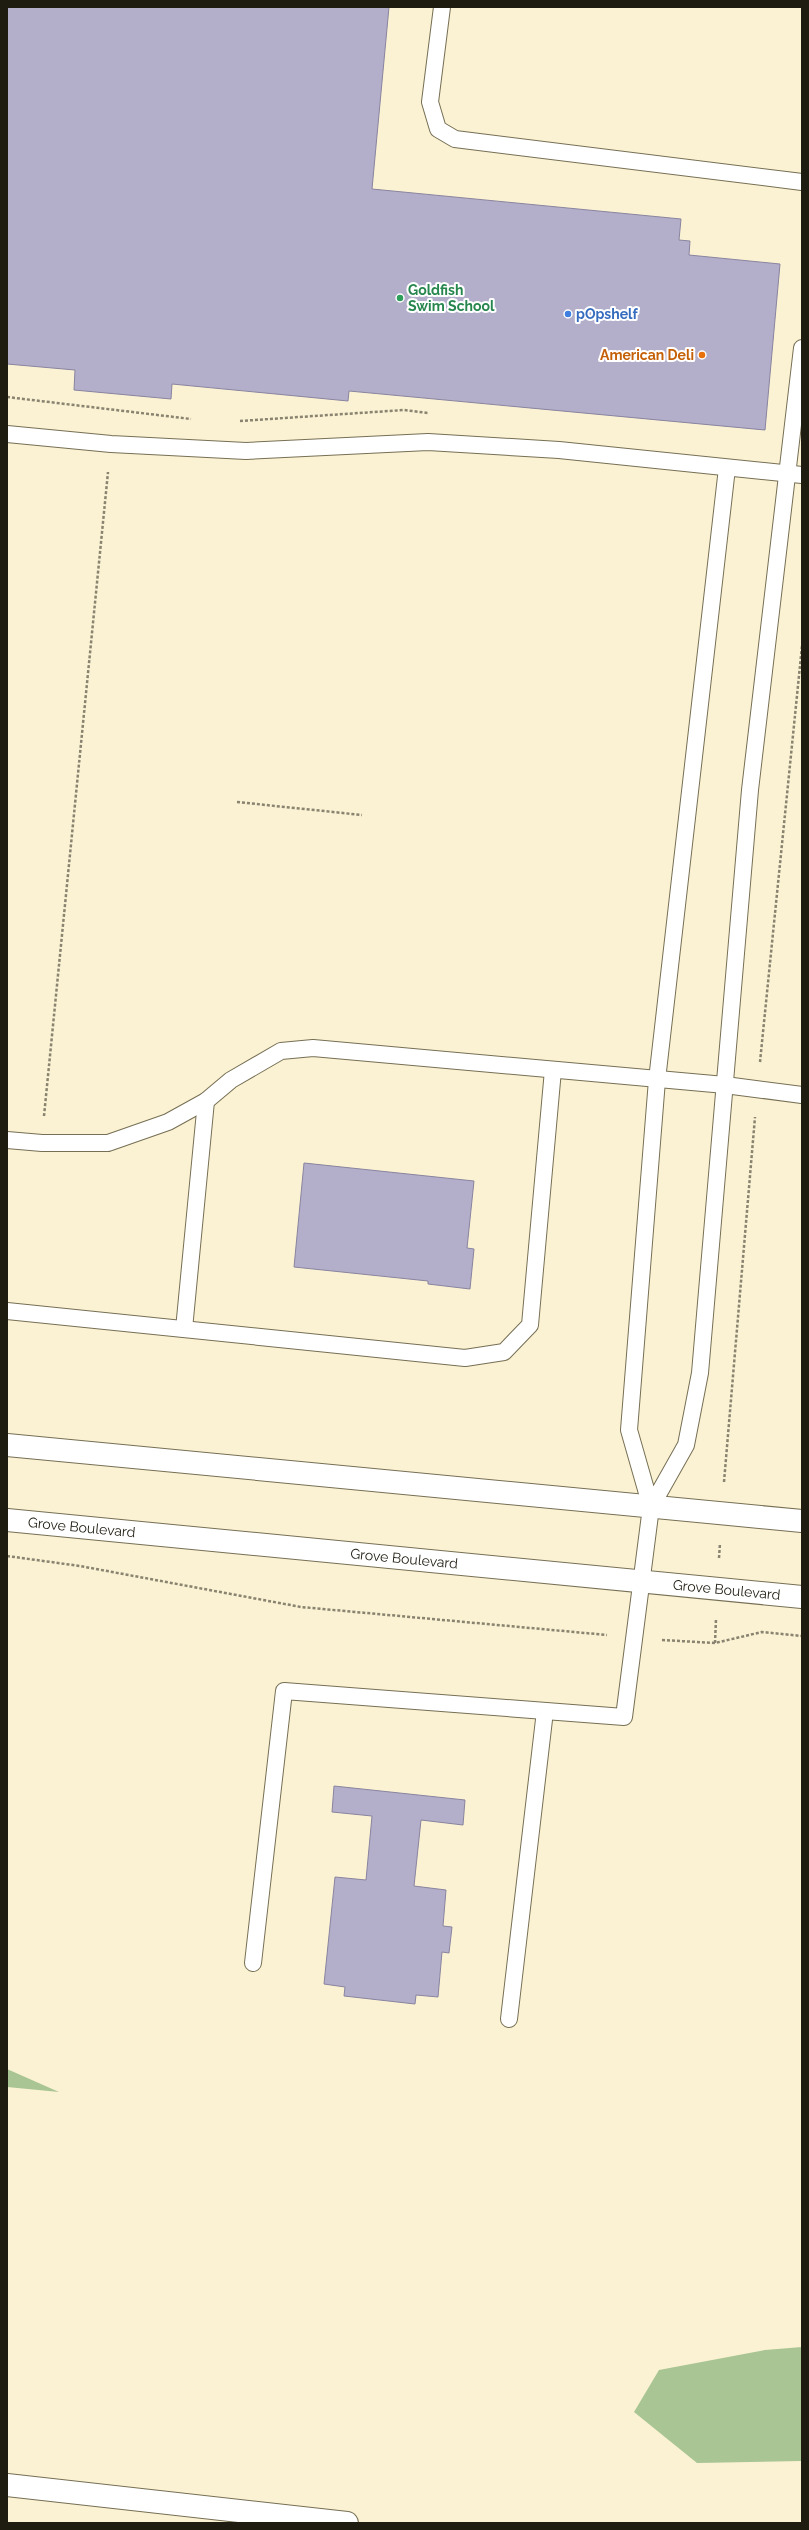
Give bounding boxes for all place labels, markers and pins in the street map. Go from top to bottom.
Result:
place label: Goldfish Swim School [408,282,495,314]
marker: Goldfish Swim School [395,293,405,303]
place label: pOpshelf [576,306,638,322]
marker: pOpshelf [563,309,573,319]
place label: American Deli [600,347,694,363]
marker: American Deli [697,350,707,360]

